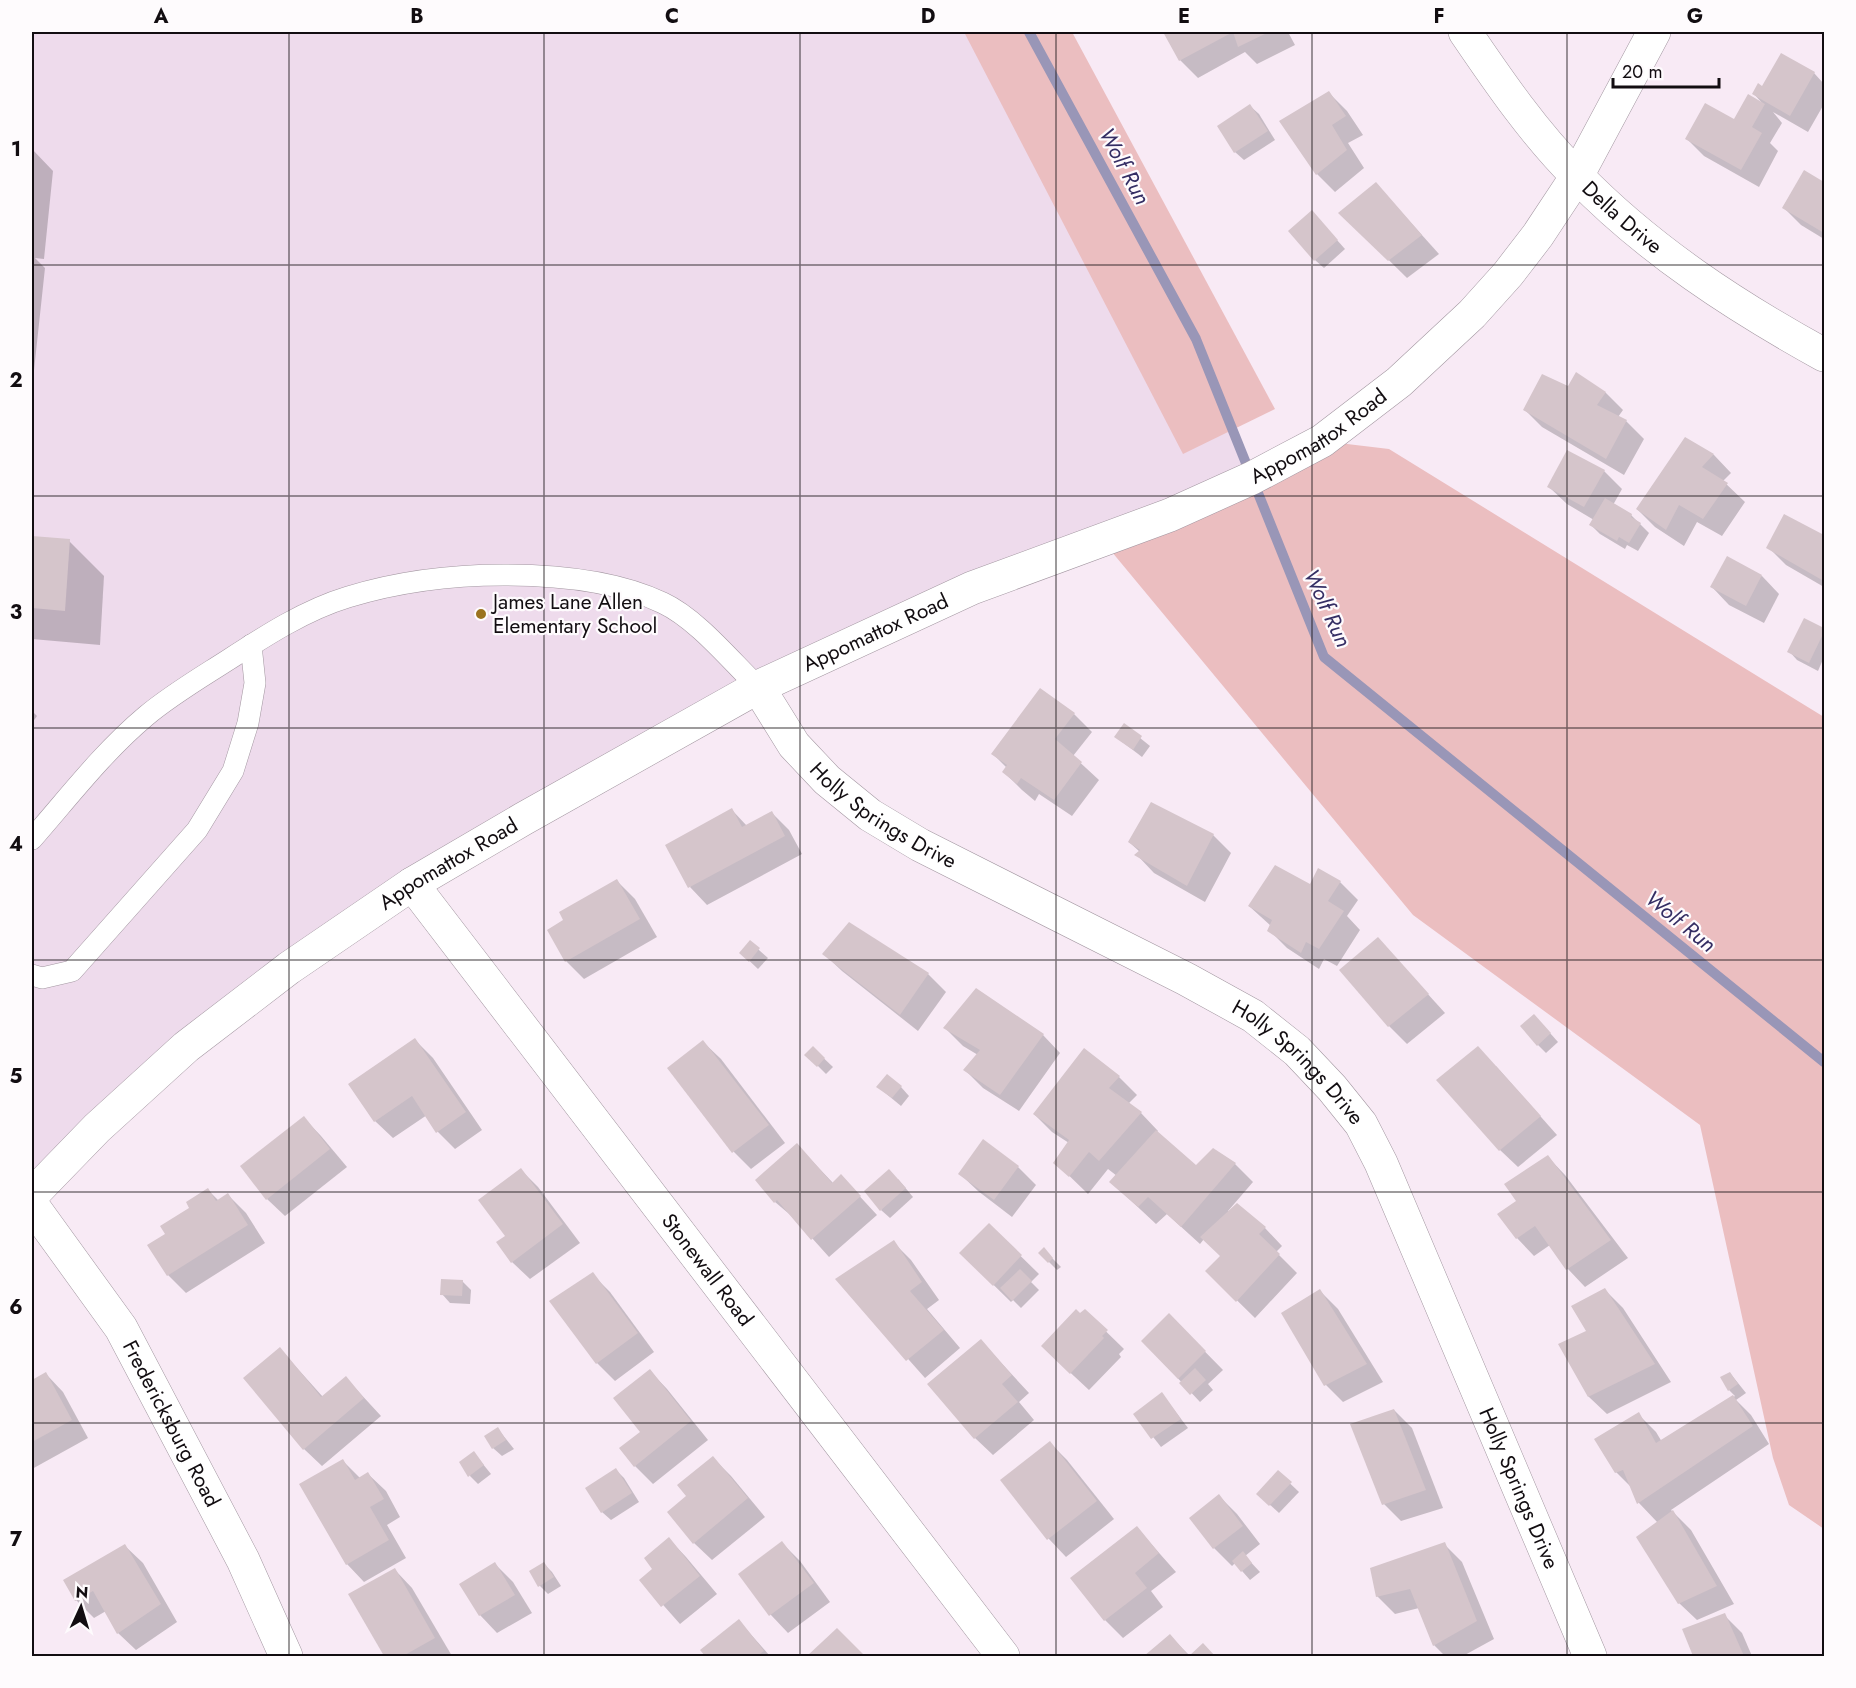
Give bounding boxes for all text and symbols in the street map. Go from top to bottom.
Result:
text: A [153,2,169,31]
text: B [410,2,424,31]
text: C [665,2,679,31]
text: D [921,2,935,31]
text: E [1178,2,1190,31]
text: F [1433,2,1445,31]
text: G [1687,2,1703,31]
scale bar [1613,51,1720,89]
text: 20 m [1622,59,1662,85]
water label: Wolf Run [1091,122,1159,210]
text: 1 [11,135,21,164]
street label: Della Drive [1575,174,1669,261]
text: 2 [9,366,23,395]
street label: Appomattox Road [1245,382,1393,491]
water label: Wolf Run [1296,564,1360,652]
street label: Appomattox Road [798,586,953,679]
place label: James Lane Allen Elementary School [490,587,657,641]
text: 3 [10,598,22,627]
marker: James Lane Allen Elementary School [474,607,488,621]
street label: Holly Springs Drive [803,755,962,876]
street label: Appomattox Road [373,810,523,917]
text: 4 [9,830,23,859]
water label: Wolf Run [1639,882,1723,960]
street label: Holly Springs Drive [1227,992,1371,1131]
text: 5 [10,1062,23,1091]
street label: Stonewall Road [654,1207,760,1333]
text: 6 [9,1293,23,1322]
street label: Fredericksburg Road [115,1335,228,1512]
street label: Holly Springs Drive [1471,1403,1566,1574]
text: 7 [10,1525,23,1554]
north arrow [51,1577,111,1637]
text: N [75,1581,89,1604]

